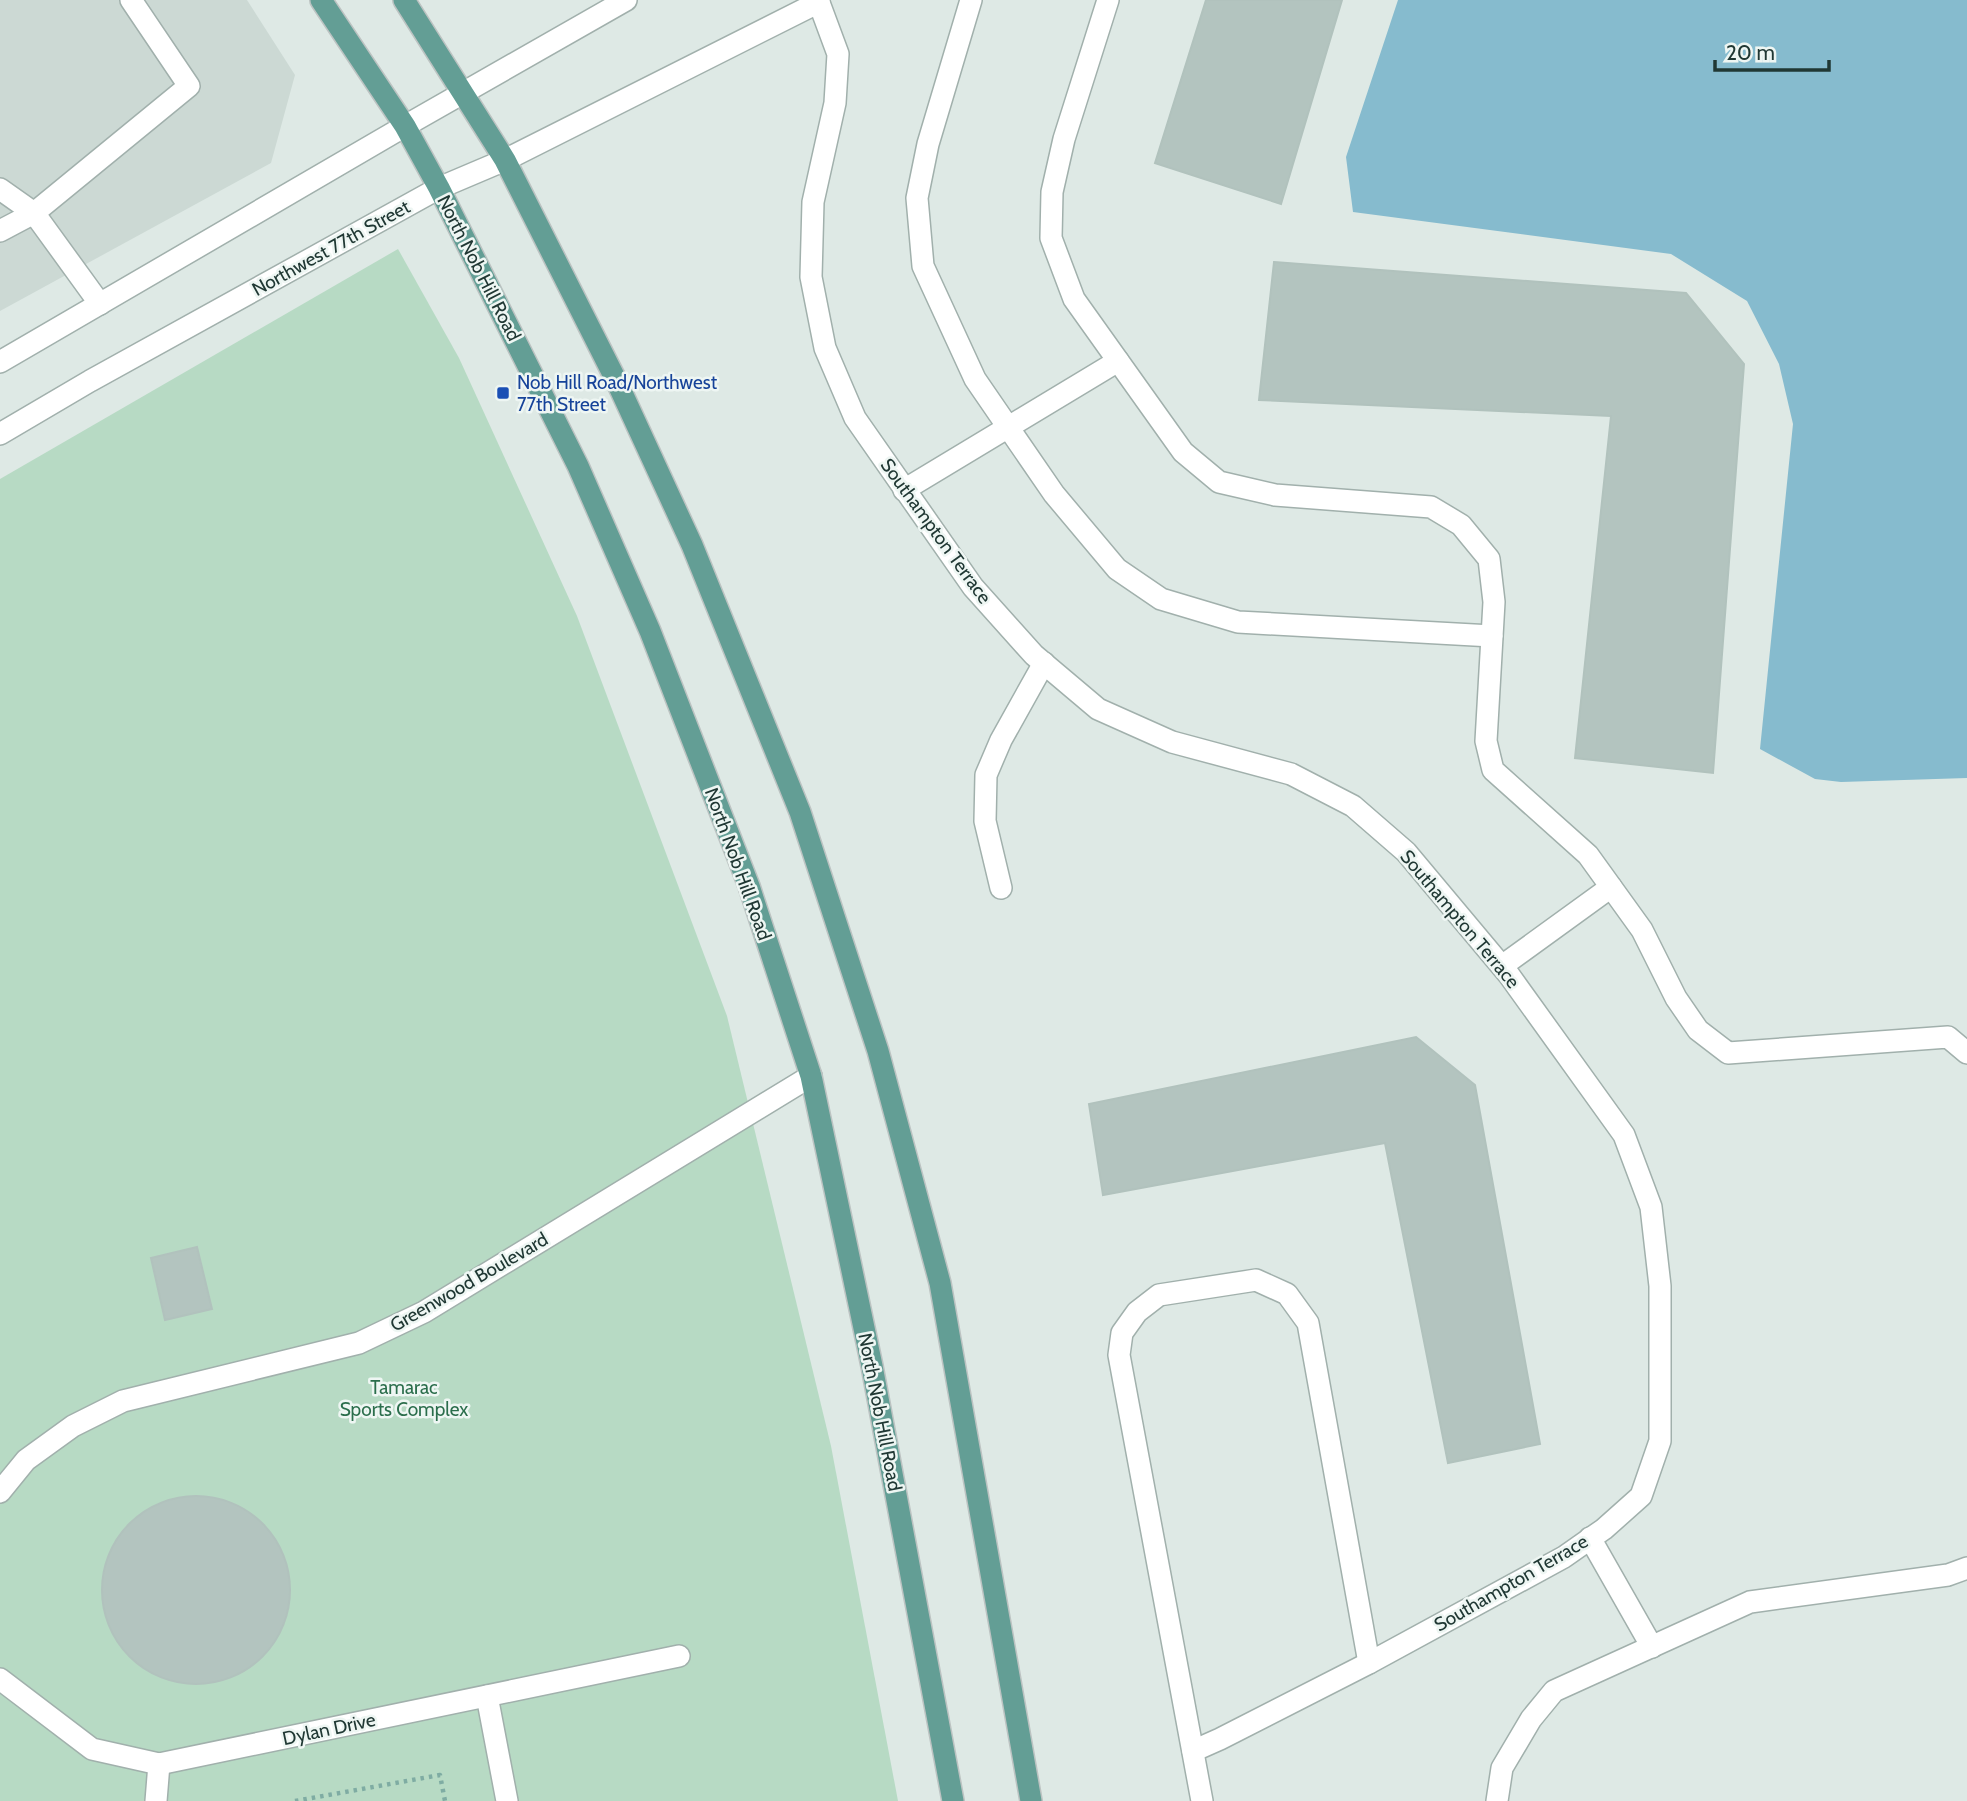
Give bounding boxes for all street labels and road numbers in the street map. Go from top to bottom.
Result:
street label: North Nob Hill Road [432,191,526,345]
street label: Northwest 77th Street [248,195,414,301]
street label: Southampton Terrace [876,454,997,608]
street label: North Nob Hill Road [700,785,776,943]
street label: Southampton Terrace [1395,845,1525,993]
street label: Greenwood Boulevard [386,1227,552,1337]
street label: North Nob Hill Road [853,1331,907,1493]
street label: Southampton Terrace [1430,1529,1592,1636]
street label: Dylan Drive [280,1708,378,1750]

